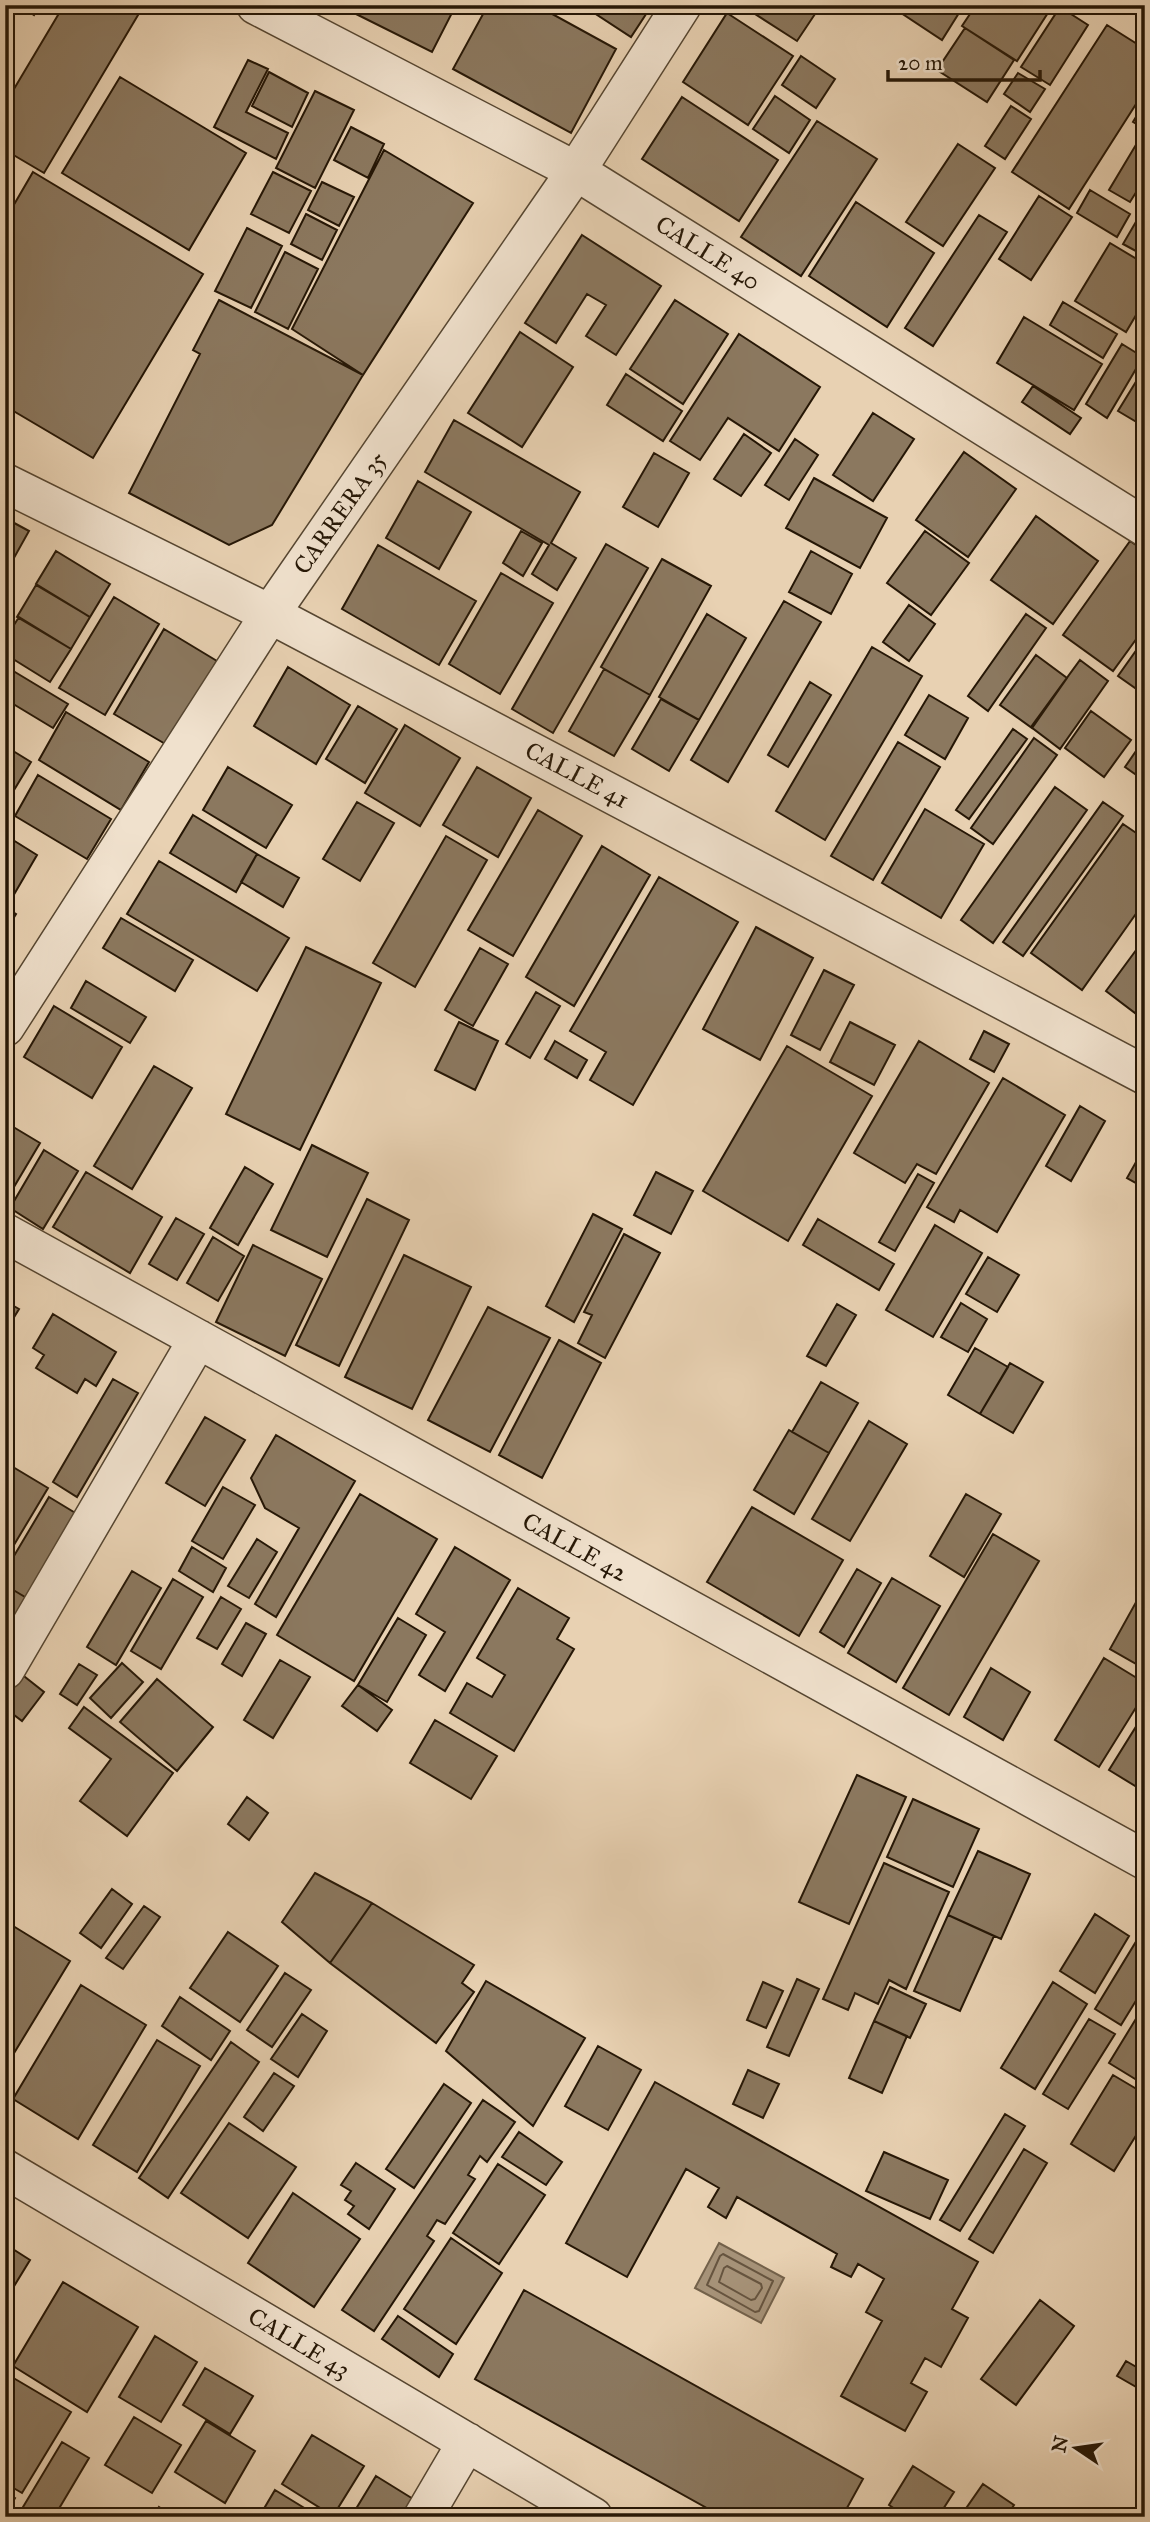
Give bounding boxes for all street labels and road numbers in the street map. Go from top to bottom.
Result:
street label: CALLE 40 [650,209,766,297]
street label: CARRERA 35 [287,446,393,580]
street label: CALLE 41 [520,735,634,815]
street label: CALLE 42 [517,1506,633,1588]
street label: CALLE 43 [243,2301,355,2385]

